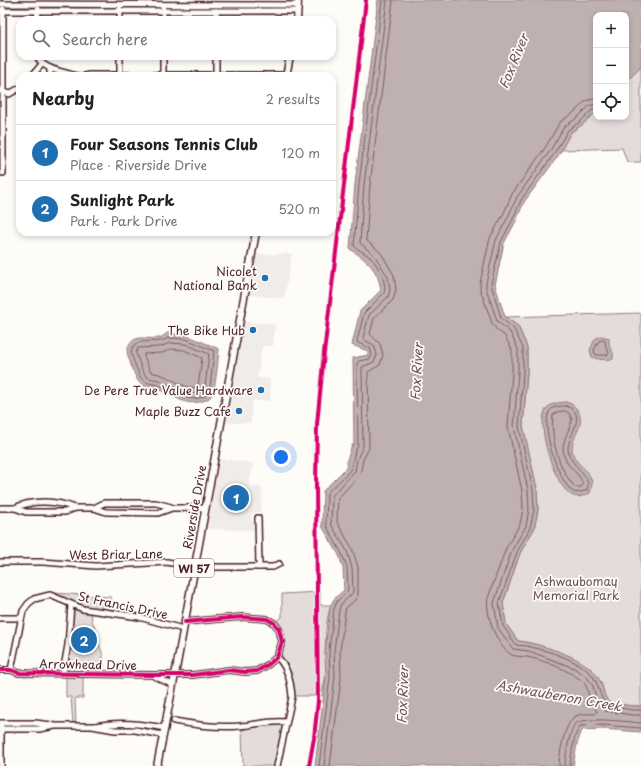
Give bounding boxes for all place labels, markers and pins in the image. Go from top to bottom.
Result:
place label: Nicolet National Bank [174,262,257,294]
marker: Nicolet National Bank [260,273,270,283]
place label: The Bike Hub [168,321,245,339]
marker: The Bike Hub [248,325,258,335]
place label: De Pere True Value Hardware [84,381,253,399]
marker: De Pere True Value Hardware [256,385,266,395]
place label: Maple Buzz Cafe [135,402,231,420]
marker: Maple Buzz Cafe [234,406,244,416]
pin: 1 [223,483,249,513]
pin: 2 [71,625,97,655]

